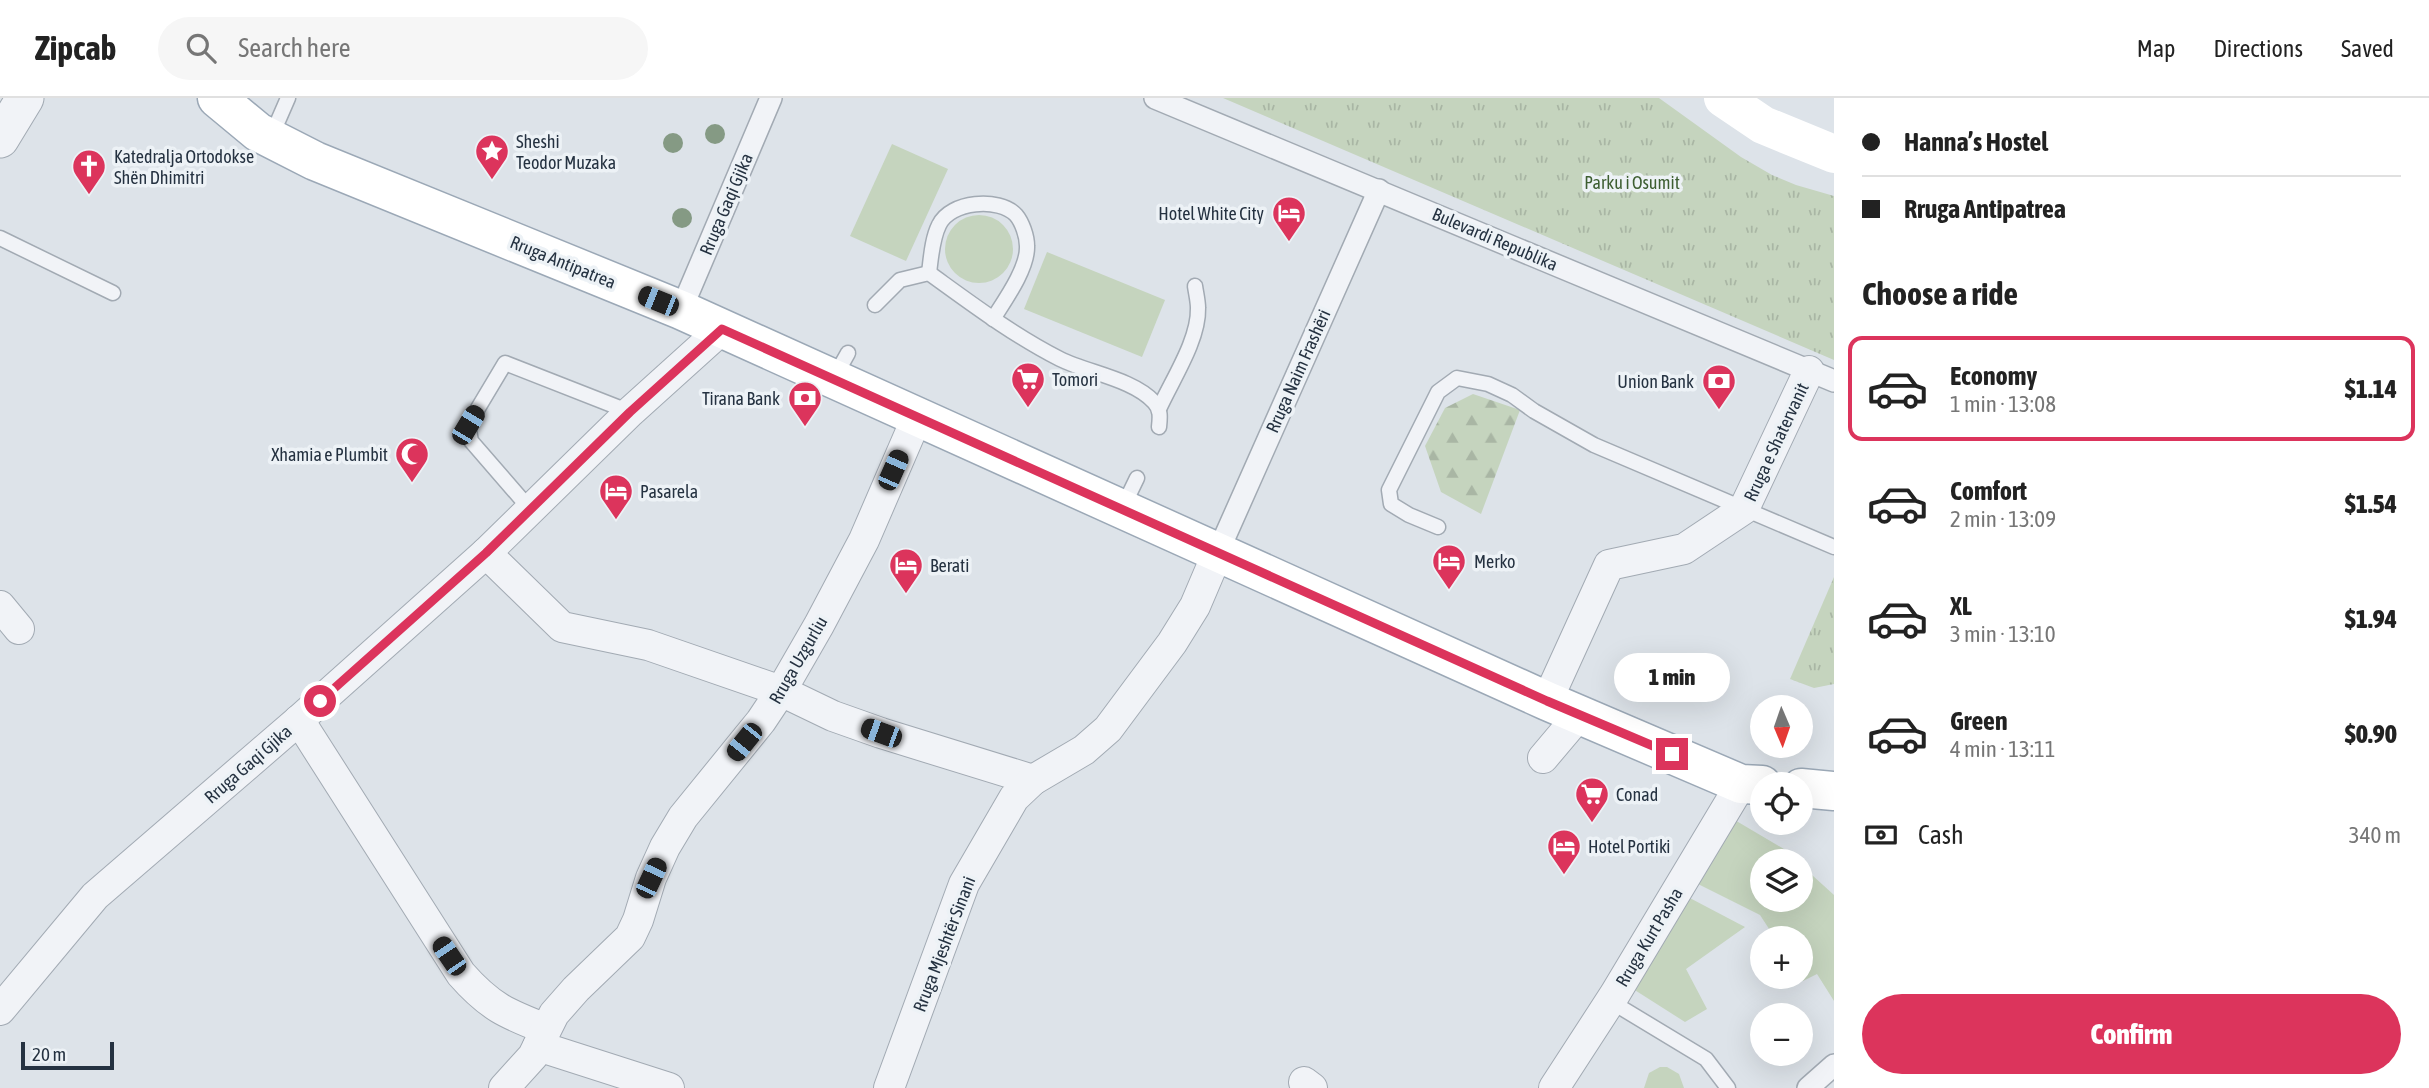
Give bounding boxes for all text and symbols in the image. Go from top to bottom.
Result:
search box [158,17,648,80]
text: Zipcab [35,29,116,67]
icon: search [182,29,220,67]
text: Search here [238,33,350,63]
text: Map [2137,35,2175,62]
text: Directions [2213,35,2303,62]
text: Saved [2341,35,2394,62]
text: Hanna’s Hostel [1904,127,2048,157]
place label: Sheshi Teodor Muzaka [516,131,616,173]
place icon: Sheshi Teodor Muzaka [473,132,511,181]
place label: Katedralja Ortodokse Shën Dhimitri [114,146,254,188]
church icon: Katedralja Ortodokse Shën Dhimitri [70,147,108,196]
street label: Rruga Gaqi Gjika [695,150,757,258]
park label: Parku i Osumit [1584,172,1680,193]
hotel icon: Hotel White City [1270,194,1308,243]
text: Rruga Antipatrea [1904,194,2066,224]
place label: Hotel White City [1158,203,1264,224]
street label: Bulevardi Republika [1429,203,1561,275]
street label: Rruga Antipatrea [507,231,619,293]
text: Choose a ride [1862,275,2018,312]
car [635,283,682,319]
street label: Rruga Naim Frashëri [1261,306,1335,436]
icon: car [1866,357,1929,420]
supermarket icon: Tomori [1009,360,1047,409]
text: Economy [1950,361,2037,391]
bank icon: Union Bank [1700,362,1738,411]
place label: Tomori [1052,369,1098,390]
place label: Union Bank [1617,371,1694,392]
text: $1.14 [2345,374,2397,404]
bank icon: Tirana Bank [786,379,824,428]
street label: Rruga e Shatervanit [1739,379,1813,505]
place label: Tirana Bank [702,388,780,409]
text: 1 min · 13:08 [1950,391,2056,417]
car [449,402,488,448]
mosque icon: Xhamia e Plumbit [393,435,431,484]
place label: Xhamia e Plumbit [271,444,388,465]
car [875,447,912,493]
hotel icon: Pasarela [597,472,635,521]
icon: car [1866,472,1929,535]
text: Comfort [1950,476,2027,506]
place label: Pasarela [640,481,698,502]
text: $1.54 [2345,489,2397,519]
text: 2 min · 13:09 [1950,506,2056,532]
hotel icon: Merko [1430,542,1468,591]
hotel icon: Berati [887,546,925,595]
place label: Merko [1474,551,1516,572]
place label: Berati [930,555,969,576]
icon: car [1866,587,1929,650]
text: XL [1950,591,1972,621]
text: $1.94 [2345,604,2397,634]
street label: Rruga Uzgurliu [764,612,832,708]
text: 3 min · 13:10 [1950,621,2056,647]
callout: 1 min [1614,652,1730,702]
text: 1 min [1649,664,1695,690]
route start [304,685,336,717]
north arrow [1750,695,1813,758]
map controls [1750,695,1813,1066]
icon: car [1866,702,1929,765]
text: Green [1950,706,2008,736]
car [858,716,905,750]
car [723,719,766,765]
text: $0.90 [2345,719,2397,749]
street label: Rruga Gaqi Gjika [200,721,296,807]
text: 4 min · 13:11 [1950,736,2056,762]
route end [1656,738,1688,770]
button: locate [1750,772,1813,835]
supermarket icon: Conad [1573,775,1611,824]
place label: Conad [1616,784,1658,805]
icon: cash [1862,816,1900,854]
text: Cash [1918,820,1964,850]
text: 340 m [2349,822,2401,848]
hotel icon: Hotel Portiki [1545,827,1583,876]
place label: Hotel Portiki [1588,836,1670,857]
button: layers [1750,849,1813,912]
car [633,855,670,901]
street label: Rruga Mjeshtër Sinani [909,873,979,1015]
street label: Rruga Kurt Pasha [1611,884,1687,990]
button: + [1750,926,1813,989]
car [429,933,470,979]
button: Confirm [1862,994,2401,1074]
button: − [1750,1003,1813,1066]
scale bar [21,1039,114,1071]
text: 20 m [32,1043,66,1065]

